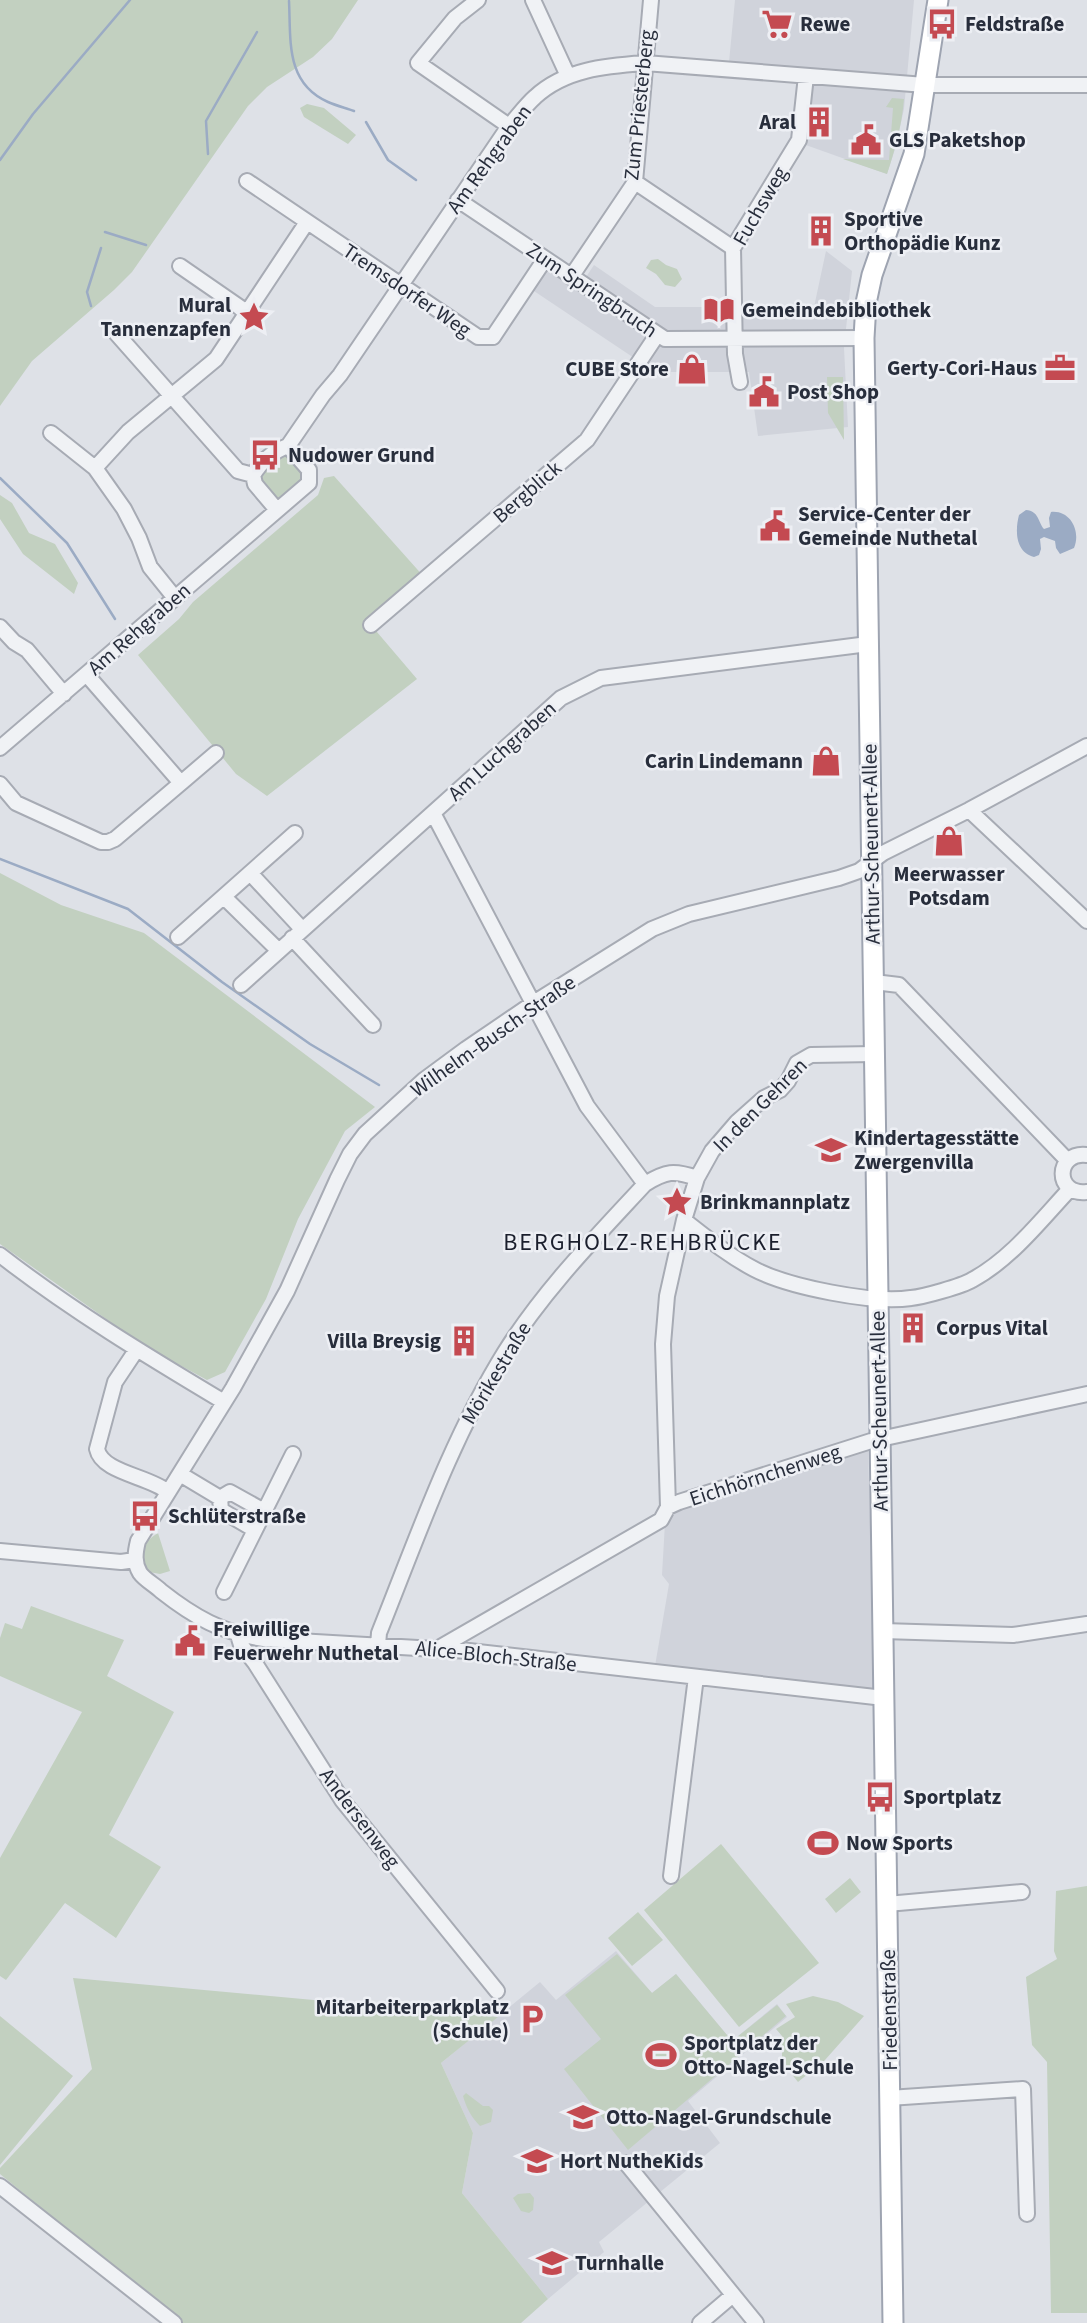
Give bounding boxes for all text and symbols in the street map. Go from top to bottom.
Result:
supermarket icon: Rewe [760,7,794,41]
bus stop icon: Feldstraße [925,7,959,41]
place label: Rewe [800,9,851,39]
place label: Feldstraße [965,9,1065,39]
street label: Zum Priesterberg [616,28,662,182]
street label: Am Rehgraben [439,98,539,220]
building icon: Aral [802,105,836,139]
place label: Aral [758,107,796,137]
public building icon: GLS Paketshop [849,123,883,157]
place label: GLS Paketshop [889,125,1026,155]
street label: Fuchsweg [725,160,795,251]
place label: Sportive Orthopädie Kunz [844,204,1001,258]
building icon: Sportive Orthopädie Kunz [804,214,838,248]
street label: Zum Springbruch [520,235,664,345]
street label: Tremsdorfer Weg [337,236,478,344]
place label: Mural Tannenzapfen [100,290,231,344]
library icon: Gemeindebibliothek [702,293,736,327]
place label: Gemeindebibliothek [742,295,932,325]
place icon: Mural Tannenzapfen [237,300,271,334]
office icon: Gerty-Cori-Haus [1043,351,1077,385]
shop icon: CUBE Store [675,352,709,386]
place label: Gerty-Cori-Haus [887,353,1037,383]
place label: CUBE Store [565,354,669,384]
public building icon: Post Shop [747,375,781,409]
place label: Post Shop [787,377,879,407]
bus stop icon: Nudower Grund [248,438,282,472]
place label: Nudower Grund [288,440,435,470]
street label: Bergblick [486,453,568,530]
place label: Service-Center der Gemeinde Nuthetal [798,499,977,553]
public building icon: Service-Center der Gemeinde Nuthetal [758,509,792,543]
street label: Am Rehgraben [81,576,197,682]
street label: Am Luchgraben [441,694,563,808]
street label: Arthur-Scheunert-Allee [854,743,888,945]
shop icon: Carin Lindemann [809,744,843,778]
place label: Carin Lindemann [645,746,803,776]
shop icon: Meerwasser Potsdam [932,824,966,858]
place label: Meerwasser Potsdam [893,859,1005,913]
street label: Wilhelm-Busch-Straße [404,968,582,1104]
street label: In den Gehren [706,1051,814,1159]
place label: Kindertagesstätte Zwergenvilla [854,1123,1019,1177]
school or university icon: Kindertagesstätte Zwergenvilla [814,1133,848,1167]
place icon: Brinkmannplatz [660,1185,694,1219]
place label: Brinkmannplatz [700,1187,850,1217]
district label: BERGHOLZ-REHBRÜCKE [503,1225,783,1260]
street label: Arthur-Scheunert-Allee [862,1310,896,1512]
building icon: Corpus Vital [896,1311,930,1345]
place label: Corpus Vital [936,1313,1048,1343]
street label: Mörikestraße [454,1316,538,1430]
building icon: Villa Breysig [447,1324,481,1358]
place label: Villa Breysig [326,1326,441,1356]
street label: Eichhörnchenweg [685,1436,845,1514]
bus stop icon: Schlüterstraße [128,1499,162,1533]
place label: Schlüterstraße [168,1501,306,1531]
place label: Freiwillige Feuerwehr Nuthetal [213,1614,399,1668]
public building icon: Freiwillige Feuerwehr Nuthetal [173,1624,207,1658]
street label: Alice-Bloch-Straße [414,1633,578,1679]
street label: Andersenweg [312,1762,408,1875]
bus stop icon: Sportplatz [863,1780,897,1814]
place label: Sportplatz [903,1782,1002,1812]
sports icon: Now Sports [806,1826,840,1860]
place label: Now Sports [846,1828,953,1858]
street label: Friedenstraße [873,1949,905,2071]
place label: Mitarbeiterparkplatz (Schule) [315,1992,509,2046]
parking icon: Mitarbeiterparkplatz (Schule) [515,2002,549,2036]
place label: Sportplatz der Otto-Nagel-Schule [684,2028,854,2082]
sports icon: Sportplatz der Otto-Nagel-Schule [644,2038,678,2072]
school or university icon: Otto-Nagel-Grundschule [566,2100,600,2134]
place label: Otto-Nagel-Grundschule [606,2102,832,2132]
school or university icon: Hort NutheKids [520,2144,554,2178]
place label: Hort NutheKids [560,2146,703,2176]
school or university icon: Turnhalle [535,2246,569,2280]
place label: Turnhalle [575,2248,664,2278]

